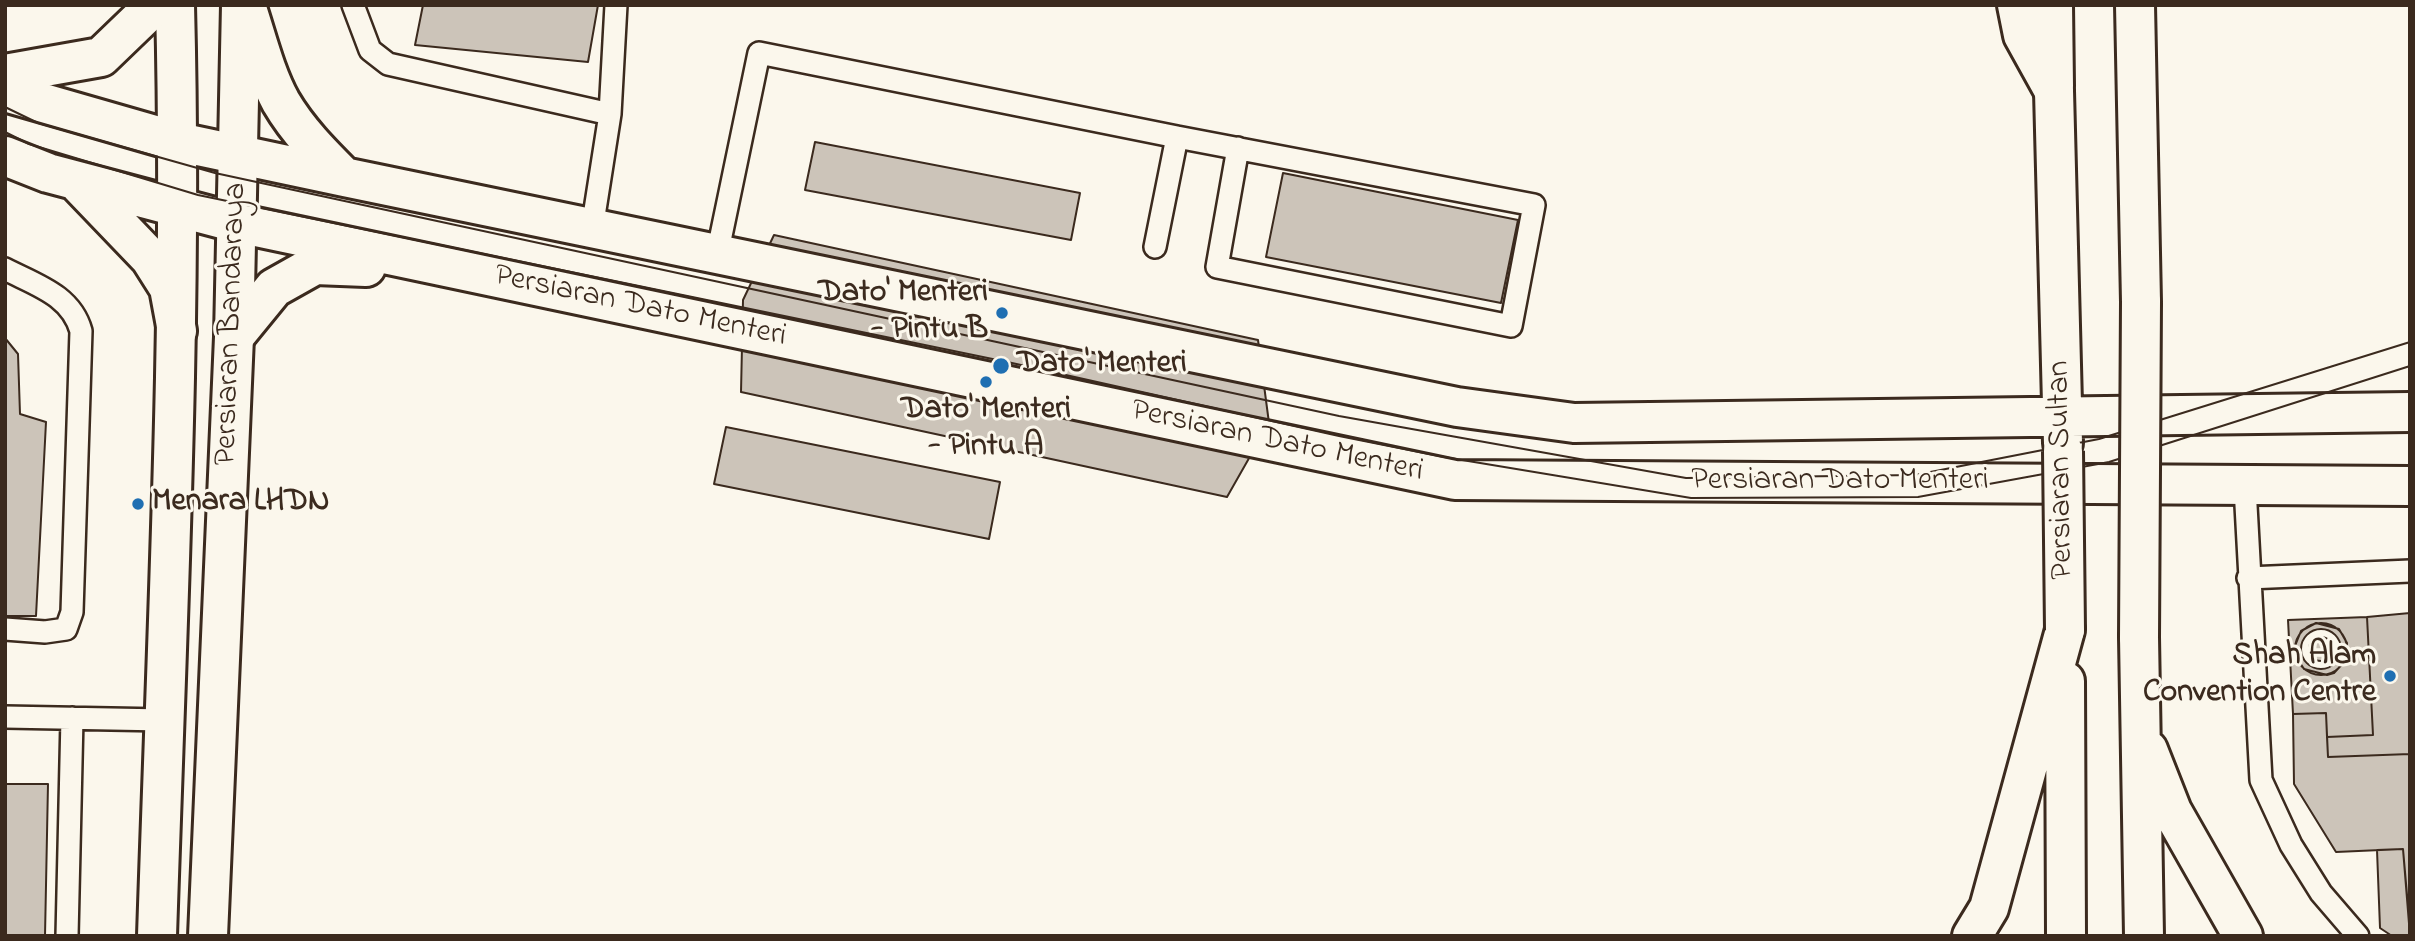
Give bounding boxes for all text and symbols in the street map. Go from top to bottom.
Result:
street label: Persiaran Bandaraya [209,182,257,466]
street label: Persiaran Dato Menteri [490,258,790,358]
place label: Dato' Menteri - Pintu B [818,276,988,351]
marker: Dato' Menteri - Pintu B [994,305,1010,321]
place label: Dato' Menteri [1017,347,1187,385]
marker: Dato' Menteri [991,356,1011,376]
street label: Persiaran Sultan [2042,360,2084,580]
marker: Dato' Menteri - Pintu A [978,374,994,390]
place label: Dato' Menteri - Pintu A [901,393,1071,468]
street label: Persiaran Dato Menteri [1127,393,1427,493]
street label: Persiaran Dato Menteri [1691,464,1989,502]
place label: Menara LHDN [152,485,330,523]
marker: Menara LHDN [130,496,146,512]
place label: Shah Alam Convention Centre [2143,639,2376,714]
marker: Shah Alam Convention Centre [2382,668,2398,684]

